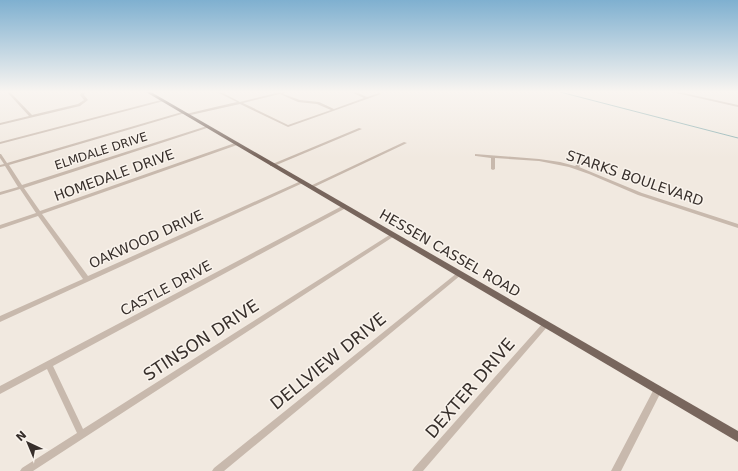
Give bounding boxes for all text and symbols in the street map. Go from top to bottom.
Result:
street label: ELMDALE DRIVE [53,129,149,173]
street label: HOMEDALE DRIVE [52,146,176,204]
street label: STARKS BOULEVARD [564,147,706,209]
street label: HESSEN CASSEL ROAD [377,206,523,300]
street label: OAKWOOD DRIVE [86,207,206,271]
street label: CASTLE DRIVE [118,257,214,319]
street label: STINSON DRIVE [140,295,262,385]
street label: DELLVIEW DRIVE [266,308,390,414]
street label: DEXTER DRIVE [421,334,519,442]
north arrow [8,423,48,463]
text: N [14,428,29,444]

